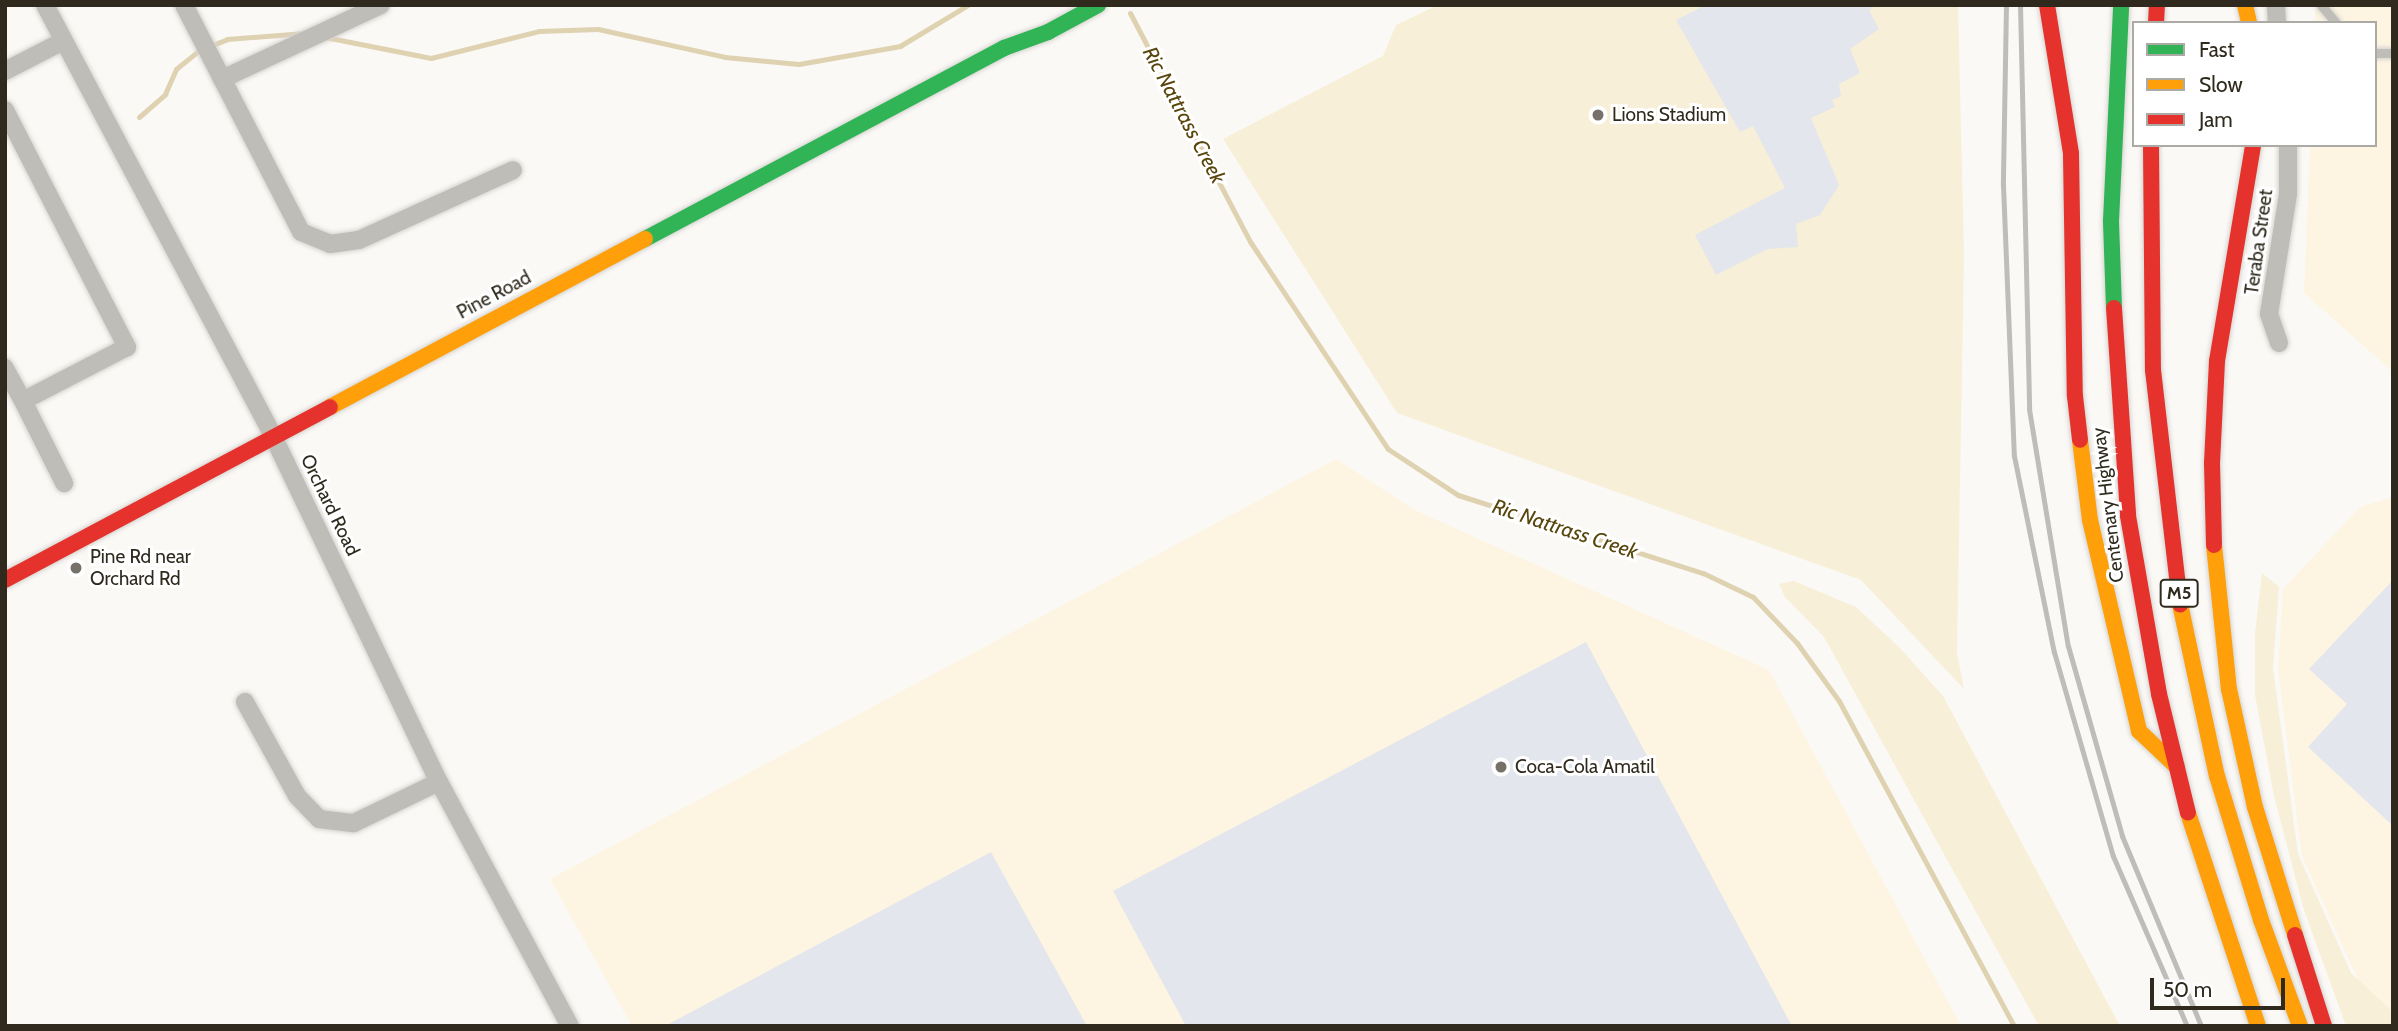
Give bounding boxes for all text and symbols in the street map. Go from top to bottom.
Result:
legend [2132,21,2377,147]
text: Fast [2199,37,2235,62]
water label: Ric Nattrass Creek [1137,42,1231,188]
text: Slow [2199,72,2243,97]
place label: Lions Stadium [1612,104,1726,126]
marker: Lions Stadium [1590,107,1606,123]
text: Jam [2199,107,2233,132]
street label: Teraba Street [2240,188,2278,296]
street label: Pine Road [453,266,535,324]
street label: Centenary Highway [2087,426,2129,584]
street label: Orchard Road [296,451,364,559]
water label: Ric Nattrass Creek [1489,494,1641,564]
place label: Pine Rd near Orchard Rd [90,546,191,590]
marker: Pine Rd near Orchard Rd [68,560,84,576]
road number: M5 [2158,578,2200,608]
place label: Coca-Cola Amatil [1515,756,1655,778]
marker: Coca-Cola Amatil [1493,759,1509,775]
scale bar [2153,964,2288,1008]
text: 50 m [2163,977,2212,1002]

